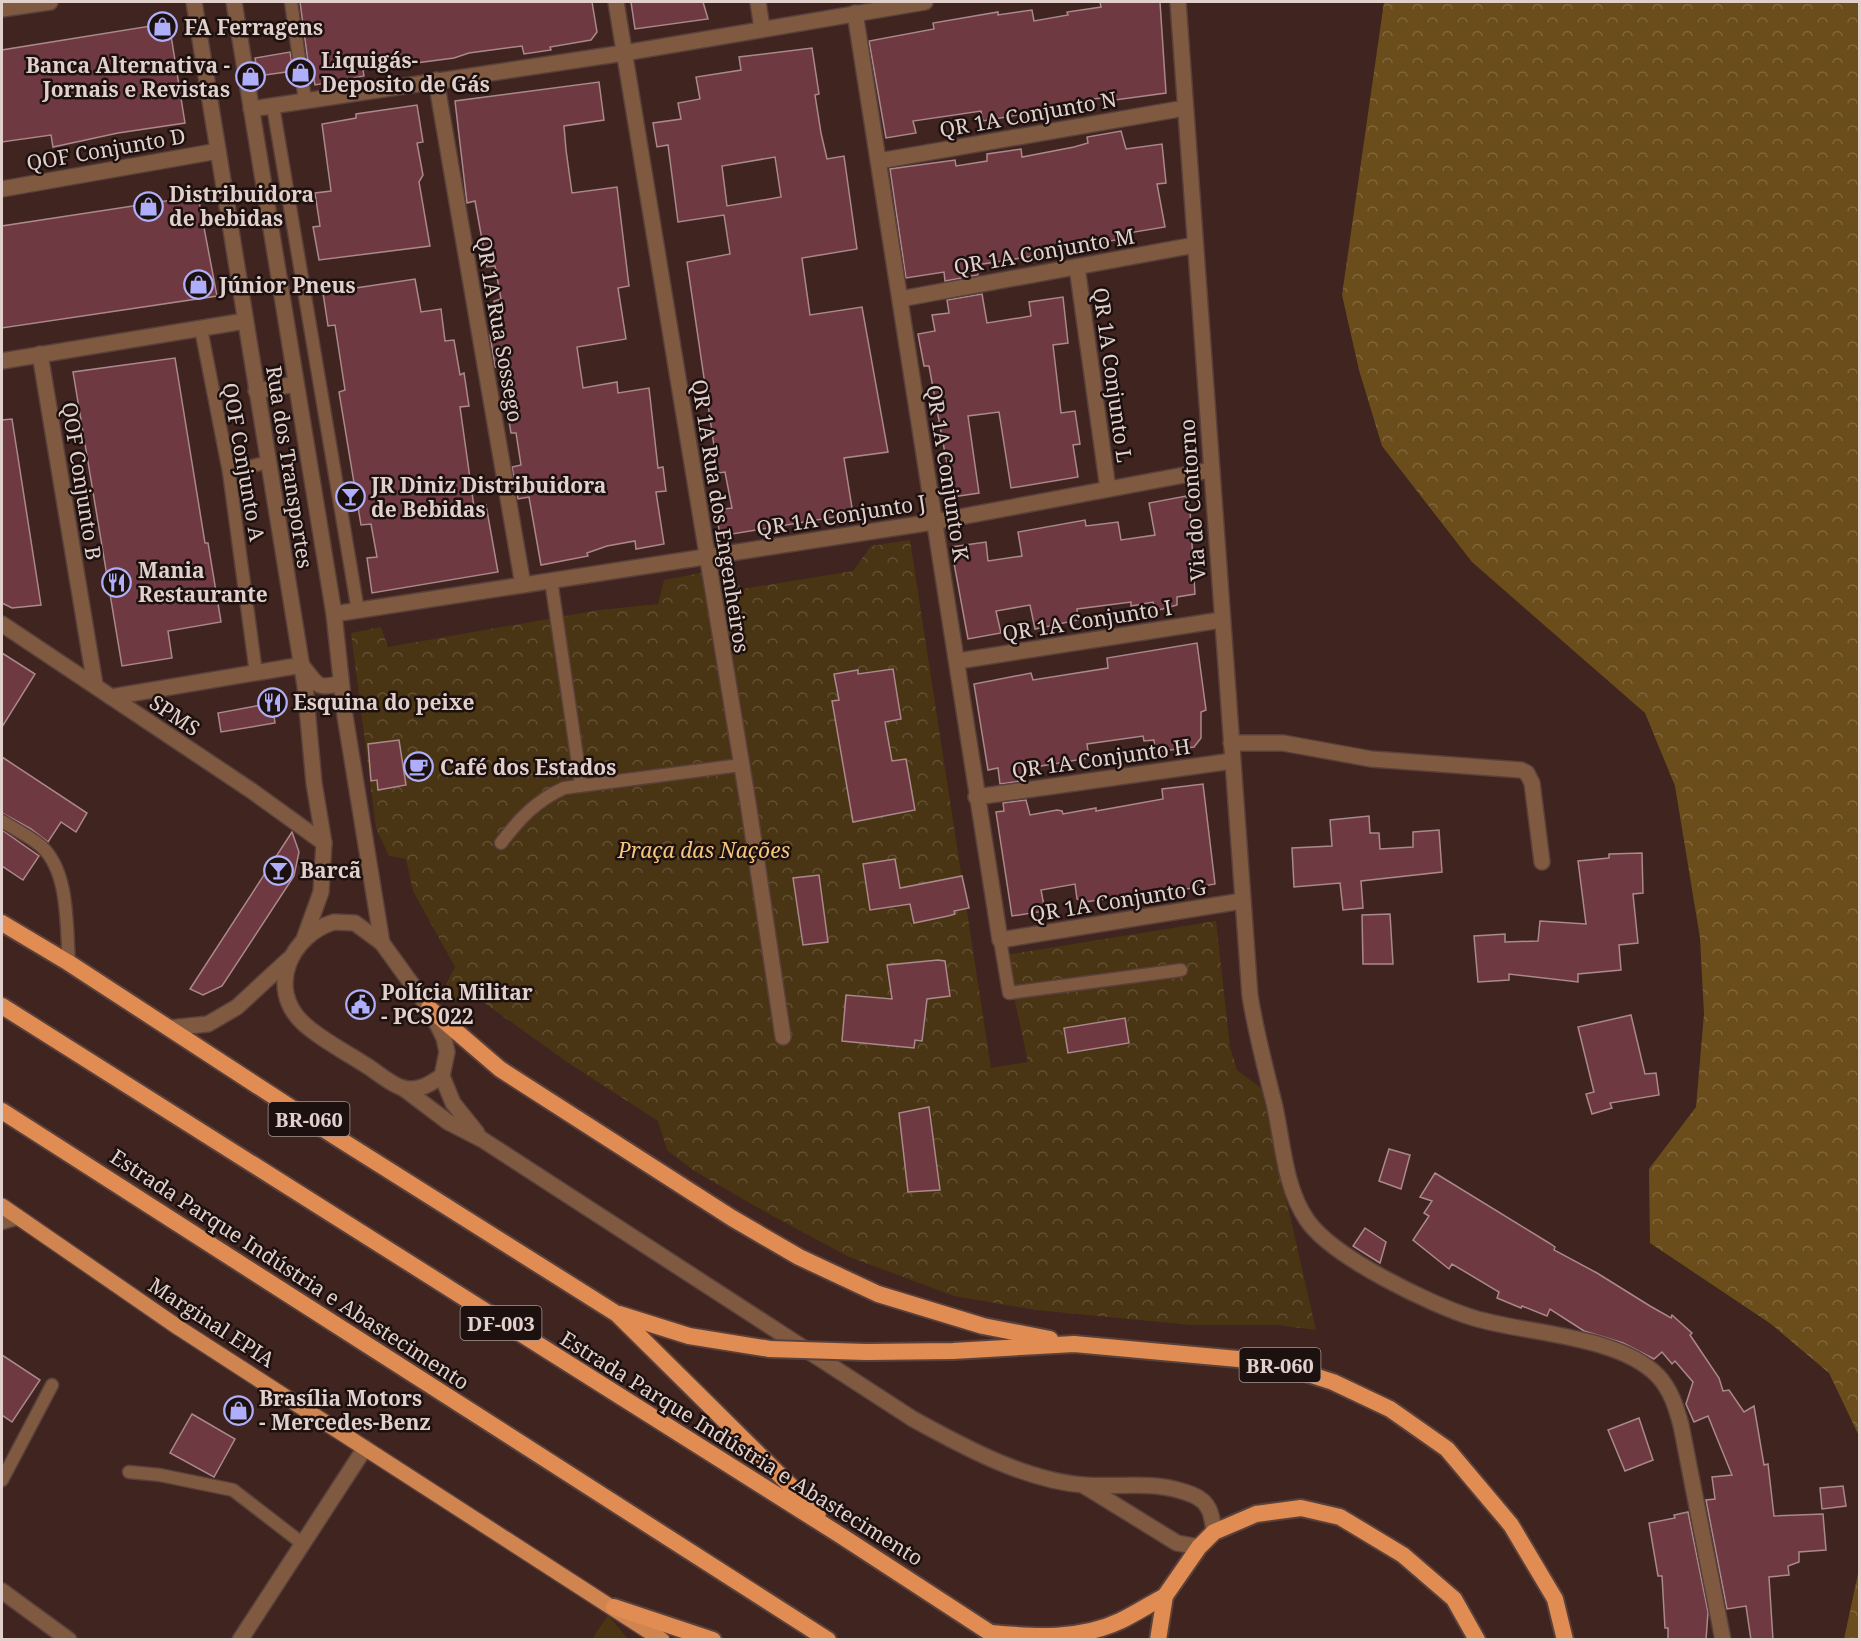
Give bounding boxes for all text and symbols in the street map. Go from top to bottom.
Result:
shop icon: FA Ferragens [147,11,179,43]
place label: FA Ferragens [184,13,323,41]
place label: Liquigás- Deposito de Gás [321,46,490,98]
place label: Banca Alternativa - Jornais e Revistas [26,51,230,103]
shop icon: Liquigás- Deposito de Gás [284,56,316,88]
shop icon: Banca Alternativa - Jornais e Revistas [235,61,267,93]
street label: QR 1A Conjunto N [937,85,1119,143]
street label: QOF Conjunto D [24,121,188,177]
place label: Distribuidora de bebidas [169,180,314,232]
shop icon: Distribuidora de bebidas [132,190,164,222]
street label: QR 1A Conjunto M [951,221,1137,281]
street label: QR 1A Rua Sossego [470,234,530,424]
shop icon: Júnior Pneus [182,269,214,301]
place label: Júnior Pneus [218,271,356,299]
street label: QR 1A Conjunto L [1087,286,1139,464]
street label: Rua dos Transportes [260,364,320,570]
street label: QR 1A Rua dos Engenheiros [686,377,756,655]
street label: QOF Conjunto A [216,381,272,544]
street label: QR 1A Conjunto K [920,383,976,563]
street label: QOF Conjunto B [56,400,108,562]
street label: Via do Contorno [1172,418,1212,582]
place label: JR Diniz Distribuidora de Bebidas [370,471,606,523]
bar icon: JR Diniz Distribuidora de Bebidas [334,481,366,513]
street label: QR 1A Conjunto J [754,488,928,542]
place label: Mania Restaurante [138,556,268,608]
restaurant icon: Mania Restaurante [101,566,133,598]
street label: QR 1A Conjunto I [1000,593,1174,647]
restaurant icon: Esquina do peixe [256,686,288,718]
street label: SPMS [144,688,206,742]
place label: Esquina do peixe [293,688,474,716]
street label: QR 1A Conjunto H [1010,732,1192,784]
cafe icon: Café dos Estados [403,751,435,783]
place label: Café dos Estados [440,753,616,781]
park label: Praça das Nações [617,836,791,864]
bar icon: Barcã [263,854,295,886]
place label: Barcã [300,856,361,884]
street label: QR 1A Conjunto G [1028,872,1208,928]
place label: Polícia Militar - PCS 022 [381,978,533,1030]
public building icon: Polícia Militar - PCS 022 [344,988,376,1020]
road number: BR-060 [268,1102,350,1136]
street label: Estrada Parque Indústria e Abastecimento [105,1142,475,1396]
street label: Marginal EPIA [144,1271,281,1373]
road number: DF-003 [460,1306,542,1340]
street label: Estrada Parque Indústria e Abastecimento [555,1324,929,1572]
road number: BR-060 [1240,1348,1320,1382]
place label: Brasília Motors - Mercedes-Benz [259,1384,431,1436]
shop icon: Brasília Motors - Mercedes-Benz [222,1394,254,1426]

